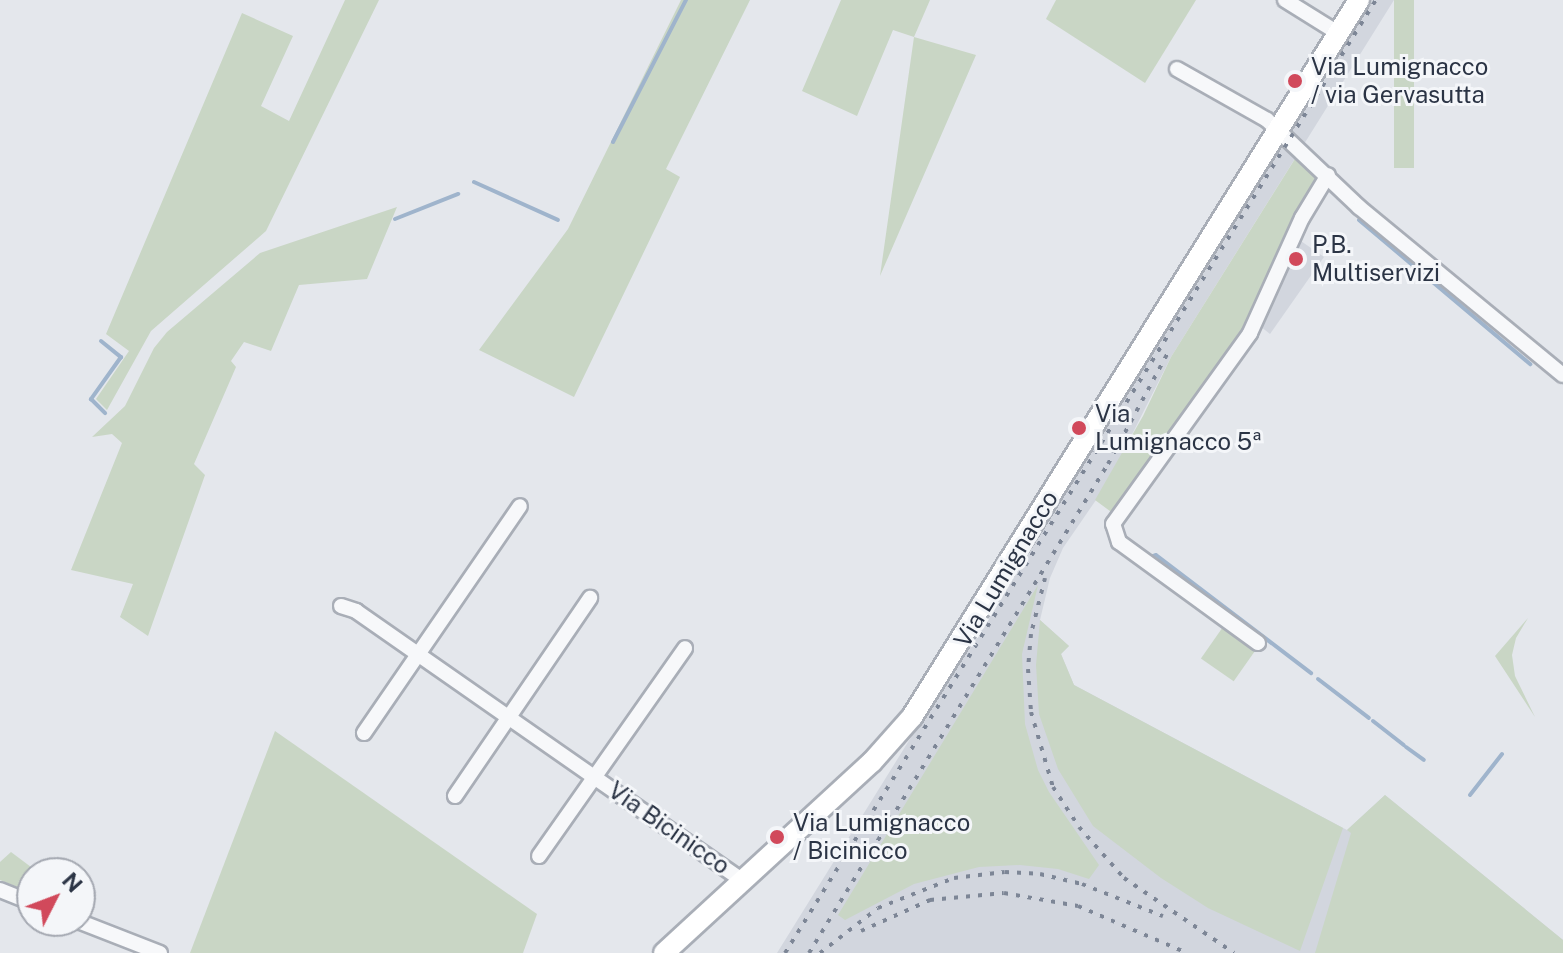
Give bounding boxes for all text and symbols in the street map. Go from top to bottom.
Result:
place label: Via Lumignacco / via Gervasutta [1311,53,1488,109]
marker: Via Lumignacco / via Gervasutta [1286,72,1304,90]
place label: P.B. Multiservizi [1312,231,1440,287]
marker: P.B. Multiservizi [1287,250,1305,268]
place label: Via Lumignacco 5ª [1095,400,1262,456]
marker: Via Lumignacco 5ª [1070,419,1088,437]
street label: Via Lumignacco [948,486,1064,652]
street label: Via Bicinicco [603,776,735,880]
place label: Via Lumignacco / Bicinicco [793,809,970,865]
marker: Via Lumignacco / Bicinicco [768,828,786,846]
north arrow [16,857,96,937]
text: N [57,867,88,897]

